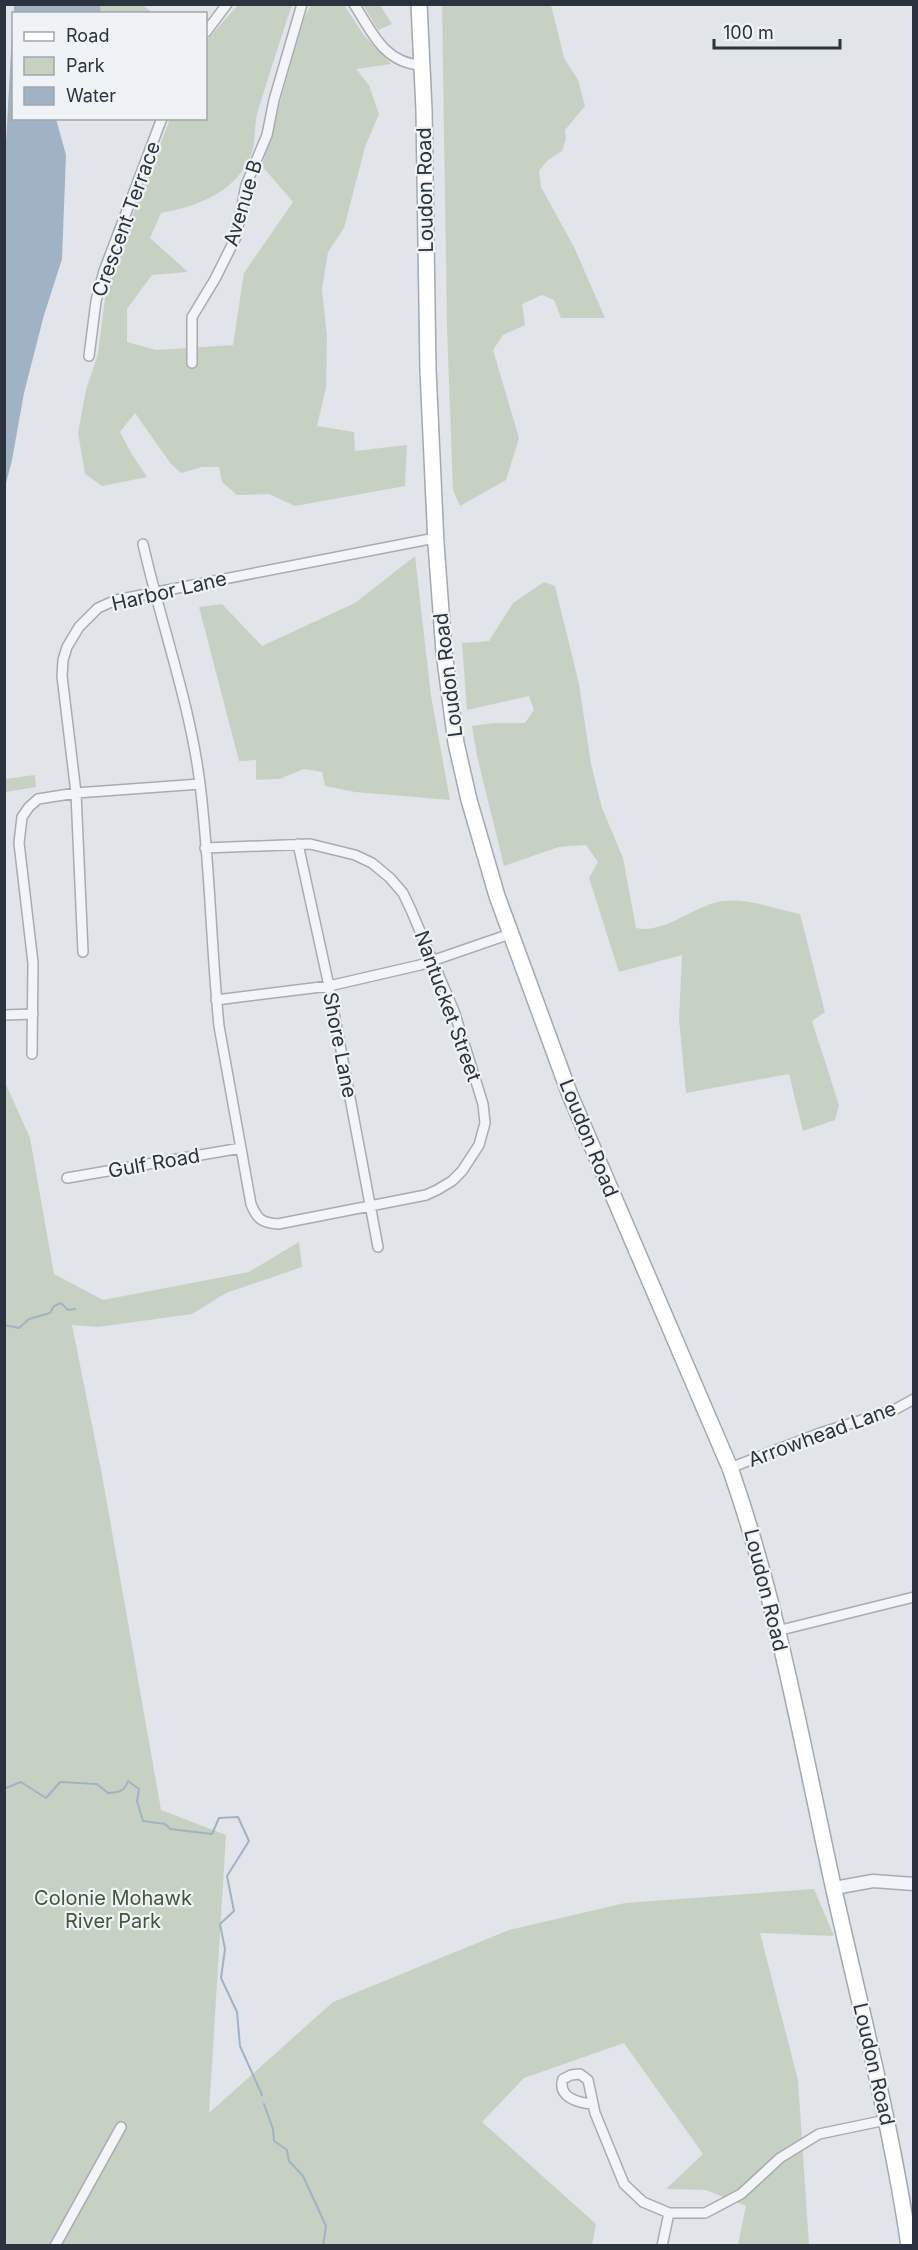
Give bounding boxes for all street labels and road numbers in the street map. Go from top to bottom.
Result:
street label: Loudon Road [412,127,438,253]
street label: Crescent Terrace [87,138,165,300]
street label: Avenue B [219,157,267,249]
street label: Harbor Lane [109,566,229,616]
street label: Loudon Road [428,611,468,739]
street label: Nantucket Street [410,927,487,1085]
street label: Shore Lane [318,990,362,1100]
street label: Loudon Road [554,1076,624,1200]
street label: Gulf Road [106,1143,202,1183]
street label: Arrowhead Lane [745,1396,899,1472]
street label: Loudon Road [739,1526,793,1654]
street label: Loudon Road [848,2000,900,2128]

